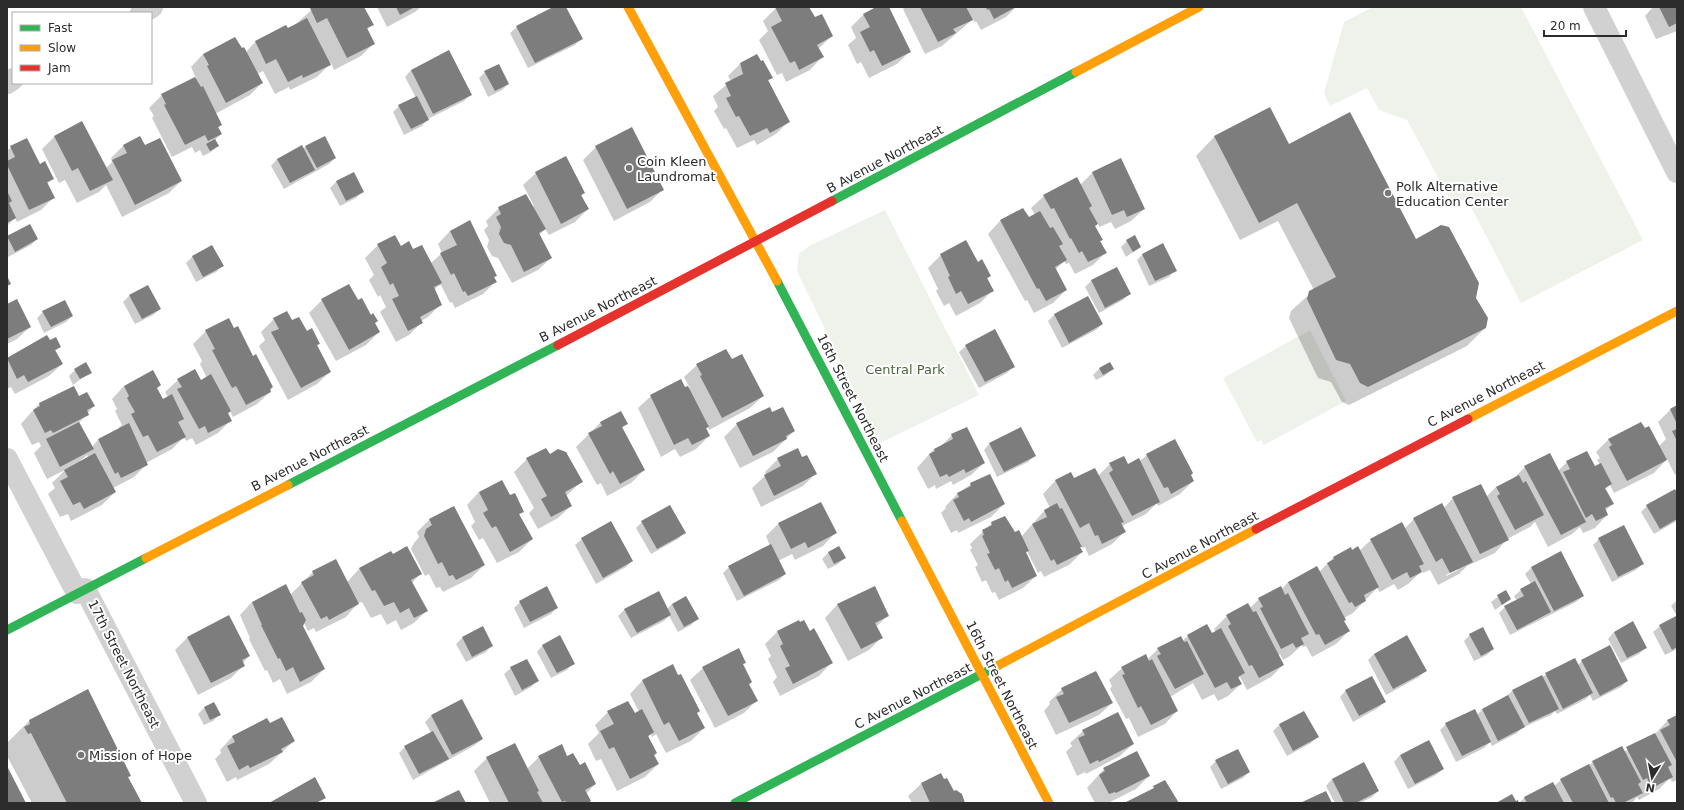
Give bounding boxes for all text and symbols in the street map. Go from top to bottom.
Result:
legend [12,12,152,84]
scale bar [1544,12,1626,38]
text: 20 m [1550,19,1581,33]
text: Fast [48,21,72,35]
text: Slow [48,41,76,55]
text: Jam [47,61,71,75]
street label: B Avenue Northeast [824,122,946,196]
place label: Coin Kleen Laundromat [637,154,716,184]
marker: Coin Kleen Laundromat [624,163,634,173]
place label: Polk Alternative Education Center [1396,179,1509,209]
marker: Polk Alternative Education Center [1383,188,1393,198]
street label: B Avenue Northeast [537,273,659,345]
street label: 16th Street Northeast [814,331,892,465]
street label: C Avenue Northeast [1425,358,1547,430]
park label: Central Park [865,362,945,377]
street label: B Avenue Northeast [249,422,371,494]
street label: C Avenue Northeast [1139,508,1261,582]
street label: 17th Street Northeast [85,597,163,731]
street label: 16th Street Northeast [963,618,1041,752]
street label: C Avenue Northeast [852,660,974,732]
place label: Mission of Hope [89,748,192,763]
marker: Mission of Hope [76,750,86,760]
north arrow [1632,758,1672,798]
text: N [1645,780,1656,795]

